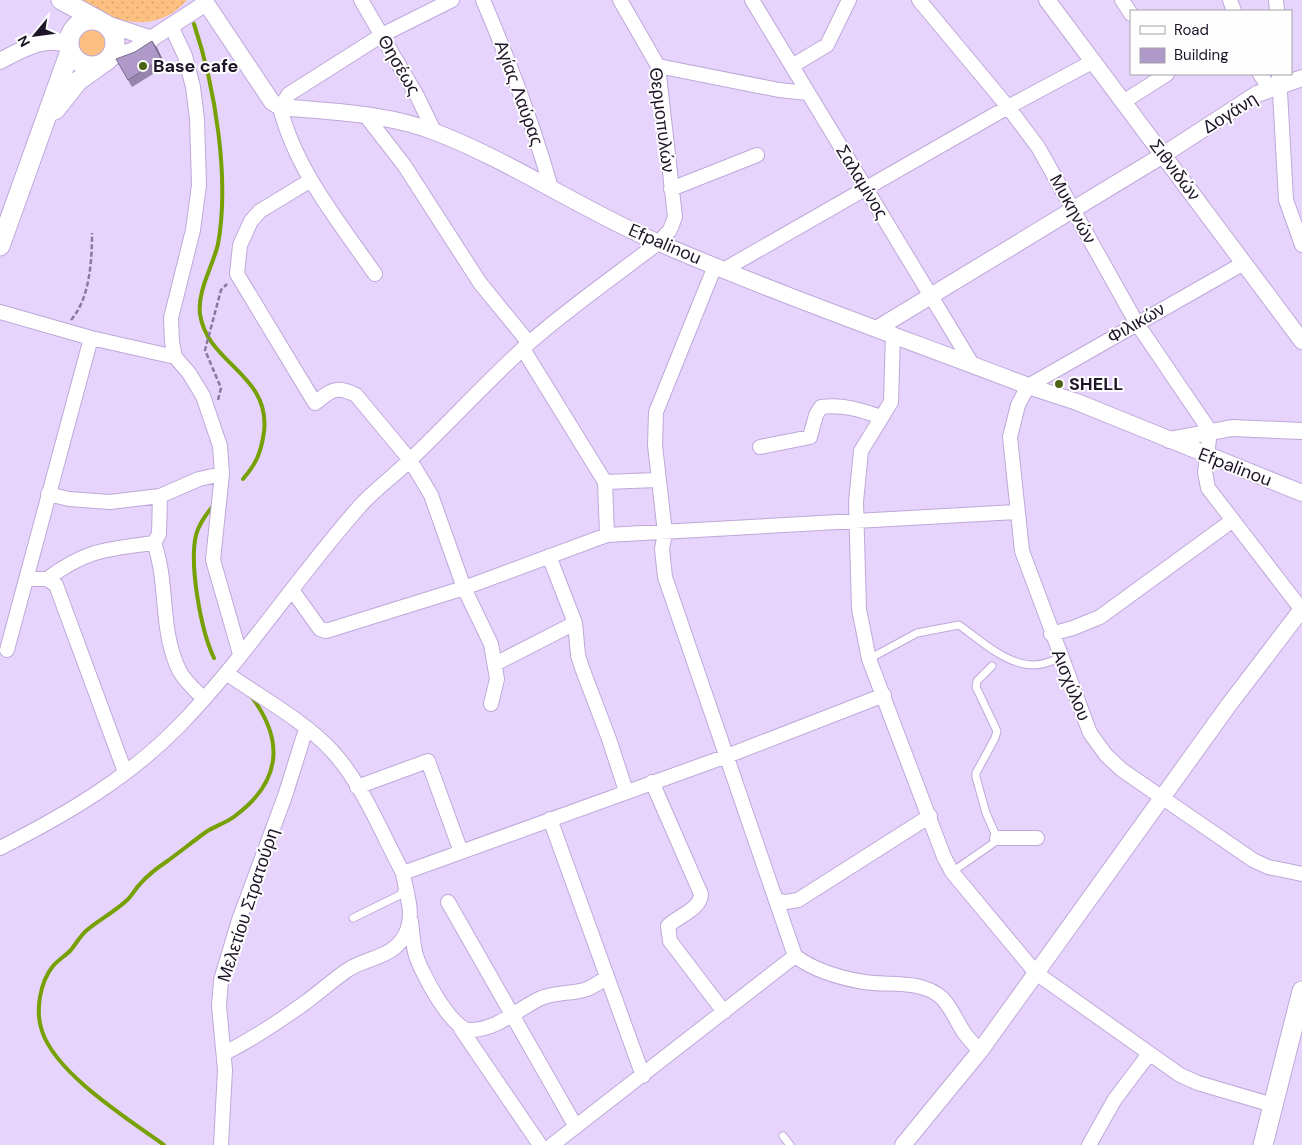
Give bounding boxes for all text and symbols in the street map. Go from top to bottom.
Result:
north arrow [10,10,60,60]
legend [1130,10,1292,75]
text: Road [1174,20,1209,40]
street label: Θησέως [372,30,426,100]
text: N [13,32,34,50]
street label: Αγίας Λαύρας [489,37,549,149]
text: Building [1174,45,1229,65]
place label: Base cafe [153,54,238,78]
marker: Base cafe [137,60,149,72]
street label: Θερμοπυλών [644,66,680,174]
street label: Δογάνη [1198,87,1262,139]
street label: Σιθνιδών [1144,134,1206,206]
street label: Σαλαμίνος [830,140,894,224]
street label: Μυκηνών [1044,170,1102,248]
street label: Efpalinou [625,218,705,270]
street label: Φιλικών [1103,297,1169,349]
place label: SHELL [1069,372,1123,396]
marker: SHELL [1053,378,1065,390]
street label: Efpalinou [1195,442,1275,492]
street label: Αισχύλου [1046,646,1096,724]
street label: Μελετίου Στρατούρη [212,825,284,985]

